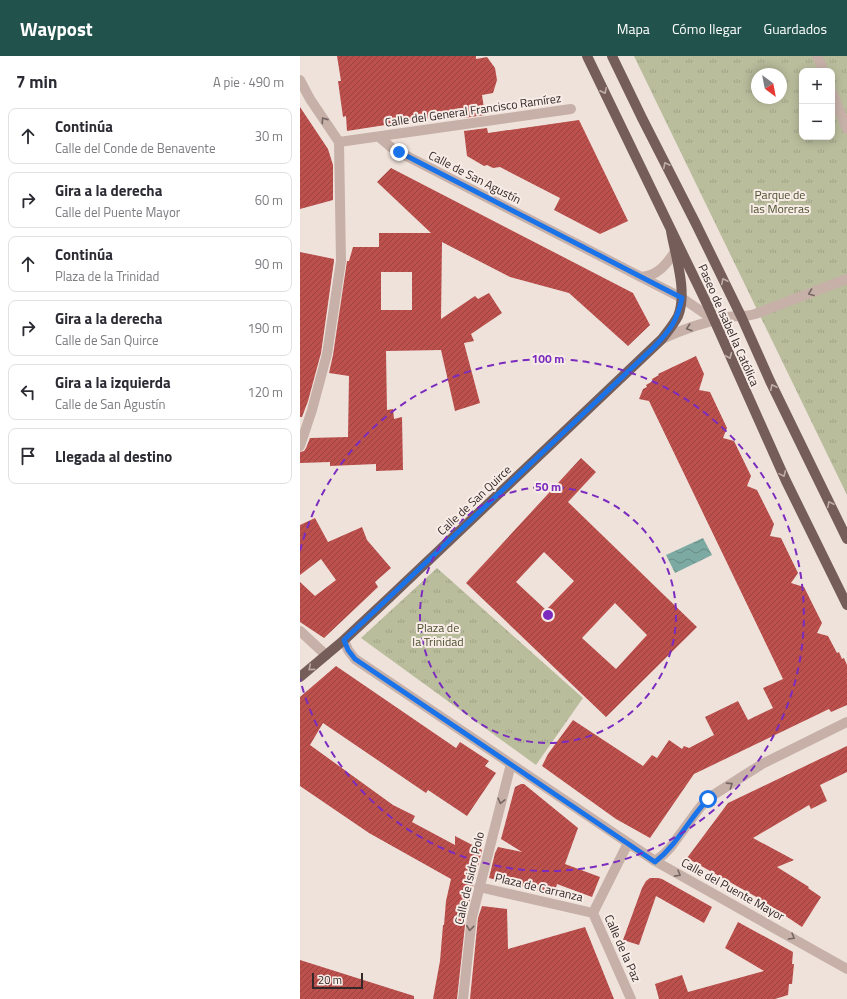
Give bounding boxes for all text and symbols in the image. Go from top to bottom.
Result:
text: Waypost [20,14,93,43]
text: Mapa [617,18,650,39]
text: Cómo llegar [672,18,742,39]
text: Guardados [764,18,827,39]
north arrow [751,68,787,104]
map controls [799,68,835,140]
button: + [799,68,835,104]
text: 7 min [16,69,57,95]
text: A pie · 490 m [213,72,284,92]
one-way arrow [599,87,607,94]
street label: Calle del General Francisco Ramírez [384,88,562,132]
button: − [799,104,835,140]
text: Continúa [55,115,113,138]
one-way arrow [321,117,329,124]
icon: ahead [17,125,39,147]
text: 30 m [255,126,283,146]
text: Calle del Conde de Benavente [55,138,216,158]
route end [390,143,408,161]
street label: Calle de San Agustín [425,145,525,209]
one-way arrow [663,162,670,169]
text: Gira a la derecha [55,179,162,202]
park label: Parque de las Moreras [750,185,810,218]
icon: right [17,189,39,211]
text: 60 m [255,190,283,210]
text: Calle del Puente Mayor [55,202,180,222]
text: Continúa [55,243,113,266]
icon: ahead [17,253,39,275]
text: 90 m [255,254,283,274]
street label: Paseo de Isabel la Católica [693,261,765,389]
text: Plaza de la Trinidad [55,266,159,286]
one-way arrow [721,278,729,286]
one-way arrow [807,288,814,296]
text: Gira a la derecha [55,307,162,330]
icon: right [17,317,39,339]
text: 190 m [247,318,283,338]
one-way arrow [686,323,693,331]
text: Calle de San Quirce [55,330,159,350]
text: 100 m [532,349,564,368]
one-way arrow [724,351,732,359]
text: Gira a la izquierda [55,371,171,394]
icon: left [17,381,39,403]
text: 120 m [247,382,283,402]
one-way arrow [770,384,777,391]
text: Calle de San Agustín [55,394,165,414]
icon: arrive [17,445,39,467]
text: Llegada al destino [55,445,172,468]
street label: Calle de San Quirce [433,460,515,540]
one-way arrow [778,470,786,478]
text: 50 m [535,477,561,496]
one-way arrow [827,500,835,508]
centre of rings [541,608,555,622]
park label: Plaza de la Trinidad [412,618,464,651]
one-way arrow [309,663,316,670]
one-way arrow [726,782,733,789]
route start [699,790,717,808]
one-way arrow [498,798,506,805]
street label: Calle de Isidro Polo [449,830,489,926]
street label: Calle del Puente Mayor [678,853,788,925]
street label: Plaza de Carranza [493,868,585,906]
one-way arrow [674,869,681,877]
street label: Calle de la Paz [600,911,646,985]
one-way arrow [466,925,475,931]
one-way arrow [788,932,795,939]
scale bar [312,971,363,990]
text: 20 m [318,972,342,988]

